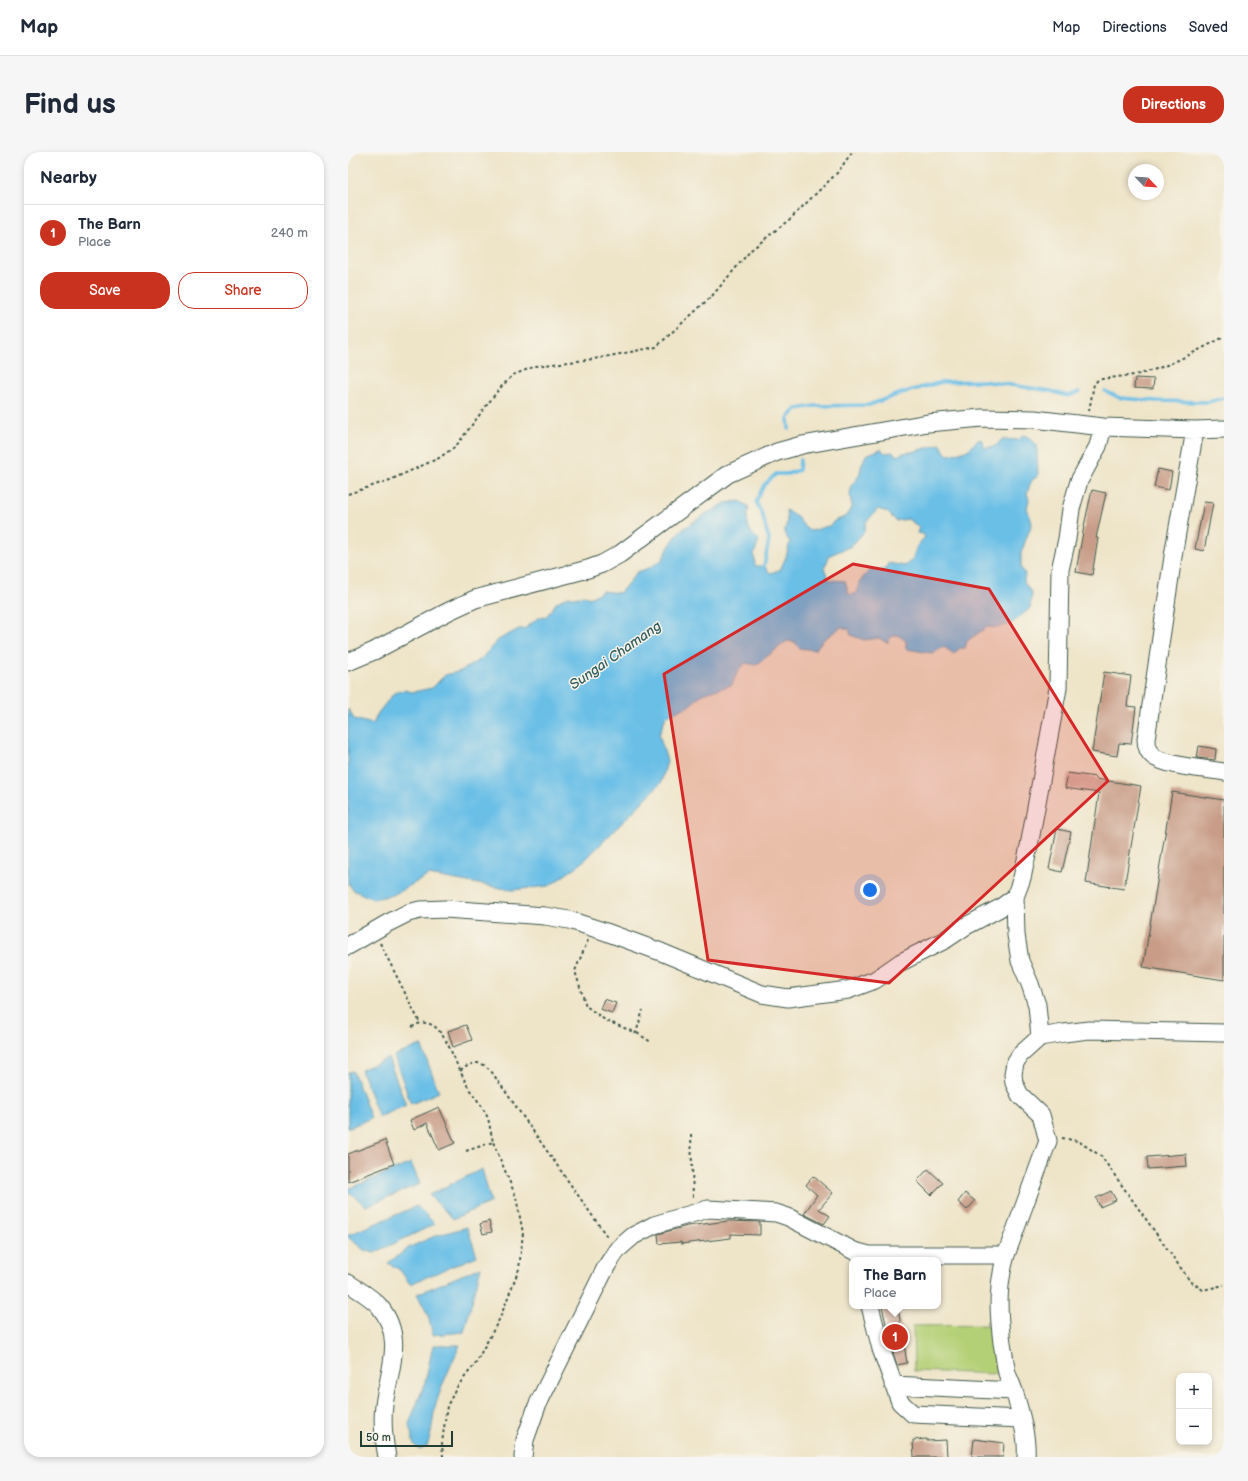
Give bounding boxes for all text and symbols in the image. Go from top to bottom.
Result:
text: Map [20,16,58,39]
text: Map [1052,19,1080,36]
text: Directions [1102,19,1167,36]
text: Saved [1189,19,1228,36]
button: Directions [1123,86,1224,123]
text: Find us [24,88,116,121]
north arrow [1128,164,1164,200]
text: Nearby [40,168,97,188]
text: The Barn [78,215,141,234]
text: 1 [50,225,56,241]
text: 240 m [271,225,308,241]
text: Place [78,234,111,250]
button: Save [40,272,170,309]
button: Share [178,272,308,309]
water label: Sungai Chamang [566,617,665,693]
your location [860,880,880,900]
popup [849,1257,941,1309]
text: The Barn [864,1266,926,1285]
text: Place [864,1285,896,1301]
pin: 1 [882,1322,908,1352]
map controls [1176,1373,1212,1445]
button: + [1176,1373,1212,1409]
button: − [1176,1409,1212,1445]
scale bar [360,1429,453,1448]
text: 50 m [366,1431,391,1444]

